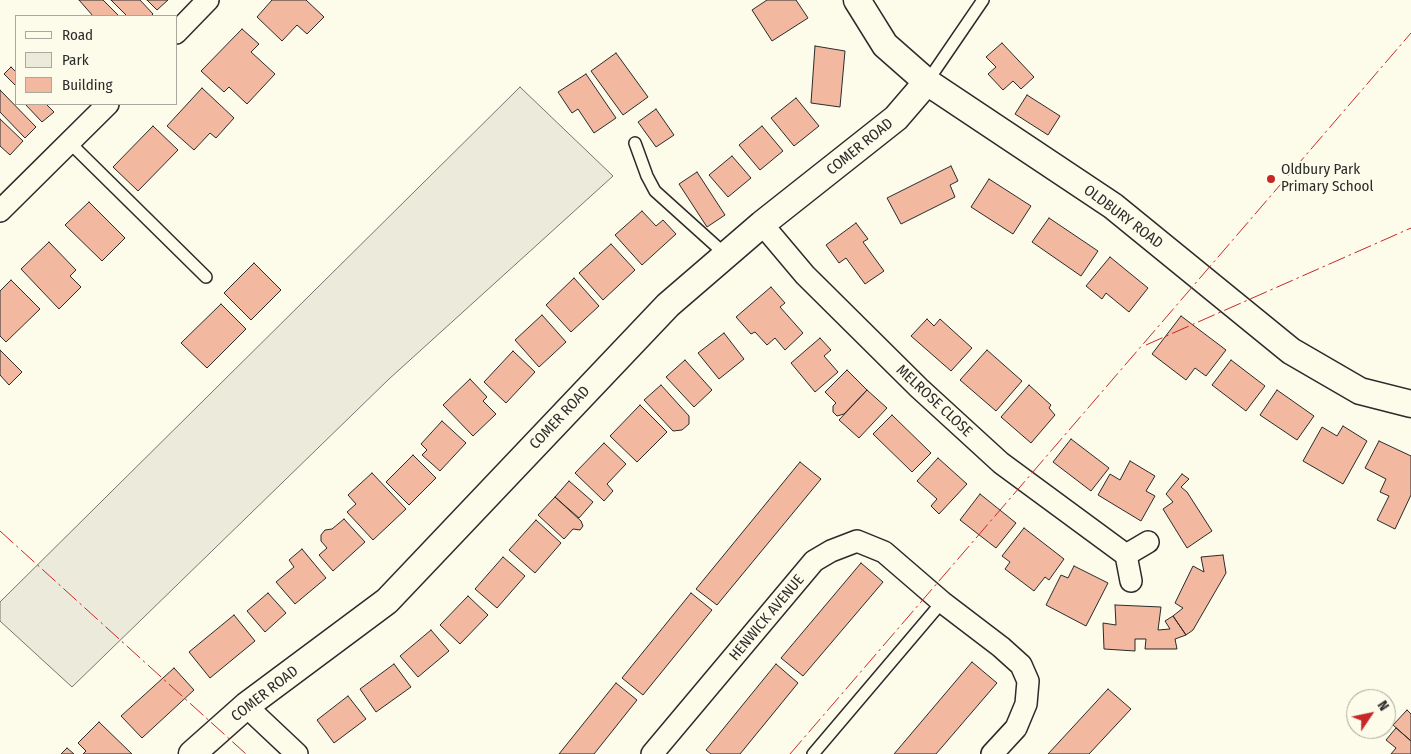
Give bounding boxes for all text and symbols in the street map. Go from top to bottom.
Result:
legend [15,15,178,105]
text: Road [62,26,93,44]
text: Park [62,51,89,69]
text: Building [62,76,113,94]
street label: COMER ROAD [823,115,897,179]
place label: Oldbury Park Primary School [1281,161,1373,196]
marker: Oldbury Park Primary School [1265,173,1277,185]
street label: OLDBURY ROAD [1080,181,1166,253]
street label: MELROSE CLOSE [892,361,976,441]
street label: COMER ROAD [526,383,594,453]
street label: HENWICK AVENUE [726,571,808,665]
street label: COMER ROAD [228,662,302,726]
north arrow [1346,689,1396,739]
text: N [1374,698,1392,714]

